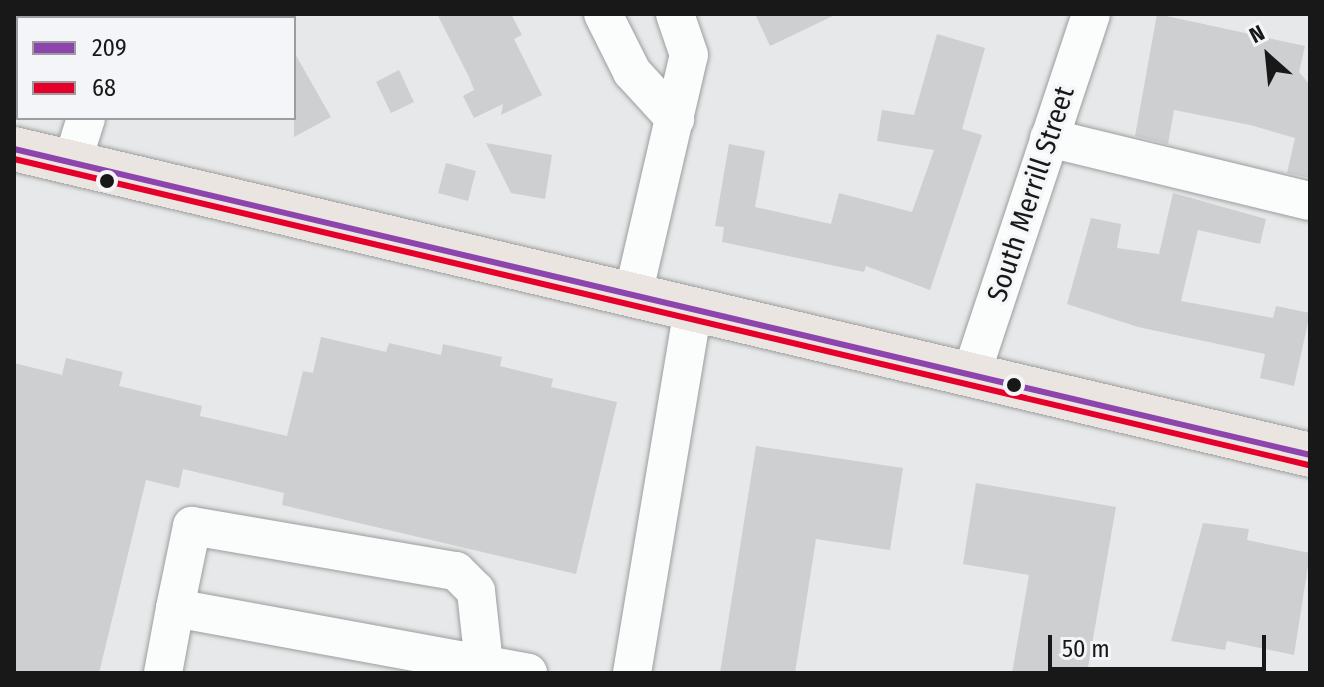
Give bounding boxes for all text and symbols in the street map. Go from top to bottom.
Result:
legend [16,16,296,120]
north arrow [1228,16,1308,96]
text: N [1245,19,1269,49]
text: 209 [92,34,127,62]
text: 68 [92,74,116,102]
street label: South Merrill Street [980,82,1082,306]
unlabelled marker [99,173,115,189]
unlabelled marker [1006,377,1022,393]
scale bar [1052,619,1270,669]
text: 50 m [1062,635,1110,663]

